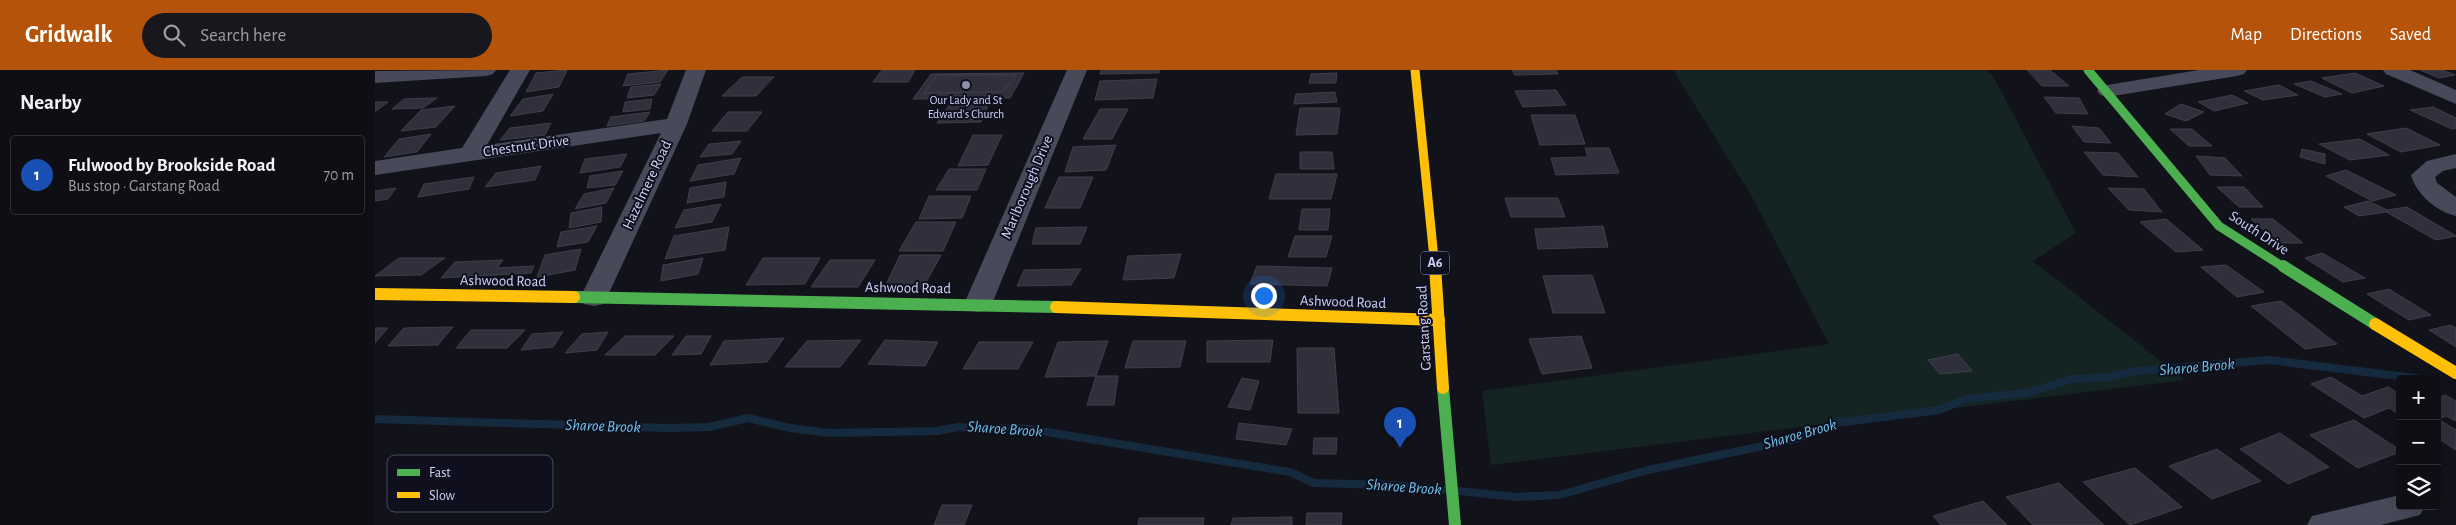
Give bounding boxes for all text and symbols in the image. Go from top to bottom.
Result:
search box [142,13,492,58]
icon: search [160,21,188,49]
text: Gridwalk [25,23,112,47]
text: Search here [200,26,286,45]
text: Map [2231,26,2262,44]
text: Directions [2290,26,2362,44]
text: Saved [2390,26,2431,44]
marker: Our Lady and St Edward's Church [960,79,972,91]
text: Nearby [20,92,81,113]
place label: Our Lady and St Edward's Church [928,94,1004,120]
street label: Chestnut Drive [482,133,570,159]
street label: Marlborough Drive [998,133,1056,241]
street label: Hazelmere Road [620,138,674,232]
text: Fulwood by Brookside Road [68,156,276,175]
text: 1 [34,167,40,183]
text: 70 m [323,167,354,183]
text: Bus stop · Garstang Road [68,178,220,194]
street label: South Drive [2226,208,2292,258]
road number: A6 [1421,252,1449,274]
street label: Ashwood Road [460,273,547,289]
street label: Ashwood Road [865,280,952,296]
your location [1251,283,1277,309]
street label: Garstang Road [1414,285,1434,371]
street label: Ashwood Road [1300,293,1387,311]
water label: Sharoe Brook [2159,356,2235,378]
map controls [2396,375,2441,510]
button: + [2396,375,2441,420]
pin: 1 [1384,407,1416,448]
water label: Sharoe Brook [1762,416,1838,452]
water label: Sharoe Brook [565,417,641,435]
water label: Sharoe Brook [967,418,1043,440]
button: − [2396,420,2441,465]
legend [387,455,553,512]
button: layers [2396,465,2441,510]
text: Fast [429,466,451,480]
water label: Sharoe Brook [1366,476,1442,498]
text: Slow [429,489,456,503]

